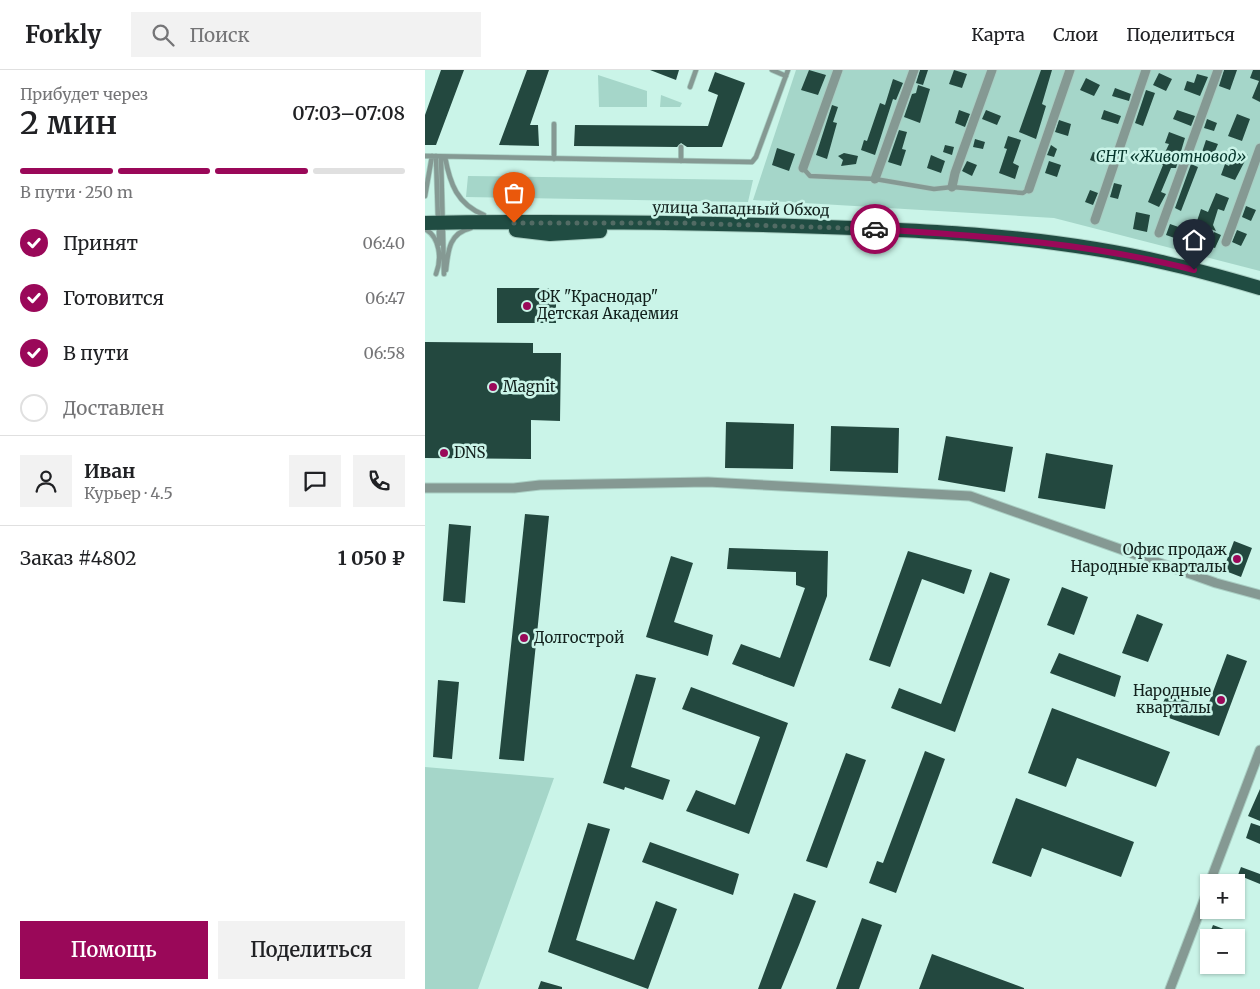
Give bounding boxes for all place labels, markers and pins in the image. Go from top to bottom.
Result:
pin [493,172,535,223]
pin [1173,219,1215,270]
place label: ФК "Краснодар" Детская Академия [537,287,679,323]
marker: ФК "Краснодар" Детская Академия [521,300,533,312]
place label: Magnit [503,377,556,396]
marker: Magnit [487,381,499,393]
place label: DNS [454,443,485,462]
marker: DNS [438,447,450,459]
place label: Офис продаж Народные кварталы [1071,540,1227,576]
marker: Офис продаж Народные кварталы [1231,553,1243,565]
place label: Долгострой [534,628,624,647]
marker: Долгострой [518,632,530,644]
place label: Народные кварталы [1133,681,1211,717]
marker: Народные кварталы [1215,694,1227,706]

